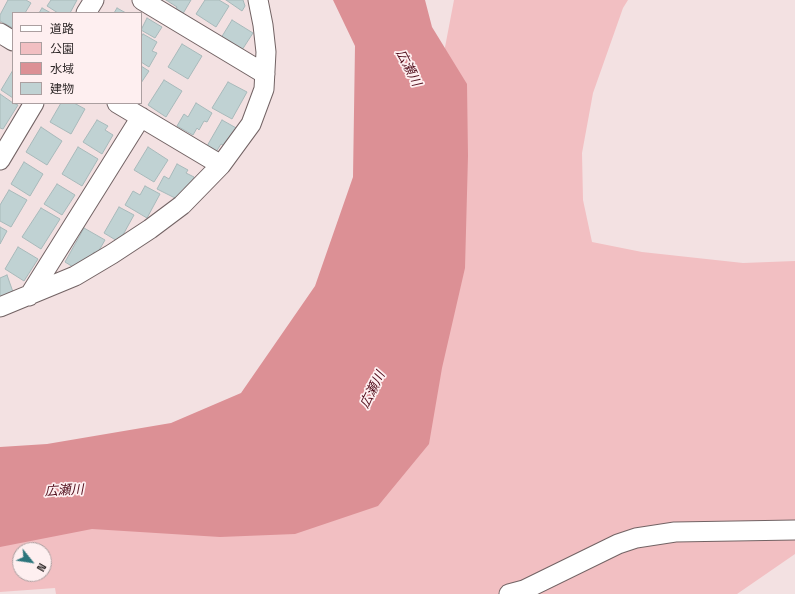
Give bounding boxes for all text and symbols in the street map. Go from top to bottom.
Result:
legend [12,12,142,104]
text: 道路 [50,21,74,37]
text: 公園 [50,41,74,57]
water label: 広瀬川 [392,47,424,89]
text: 水域 [50,61,74,77]
text: 建物 [50,81,74,97]
water label: 広瀬川 [357,369,389,411]
water label: 広瀬川 [44,482,84,500]
north arrow [12,542,52,582]
text: N [34,561,49,574]

